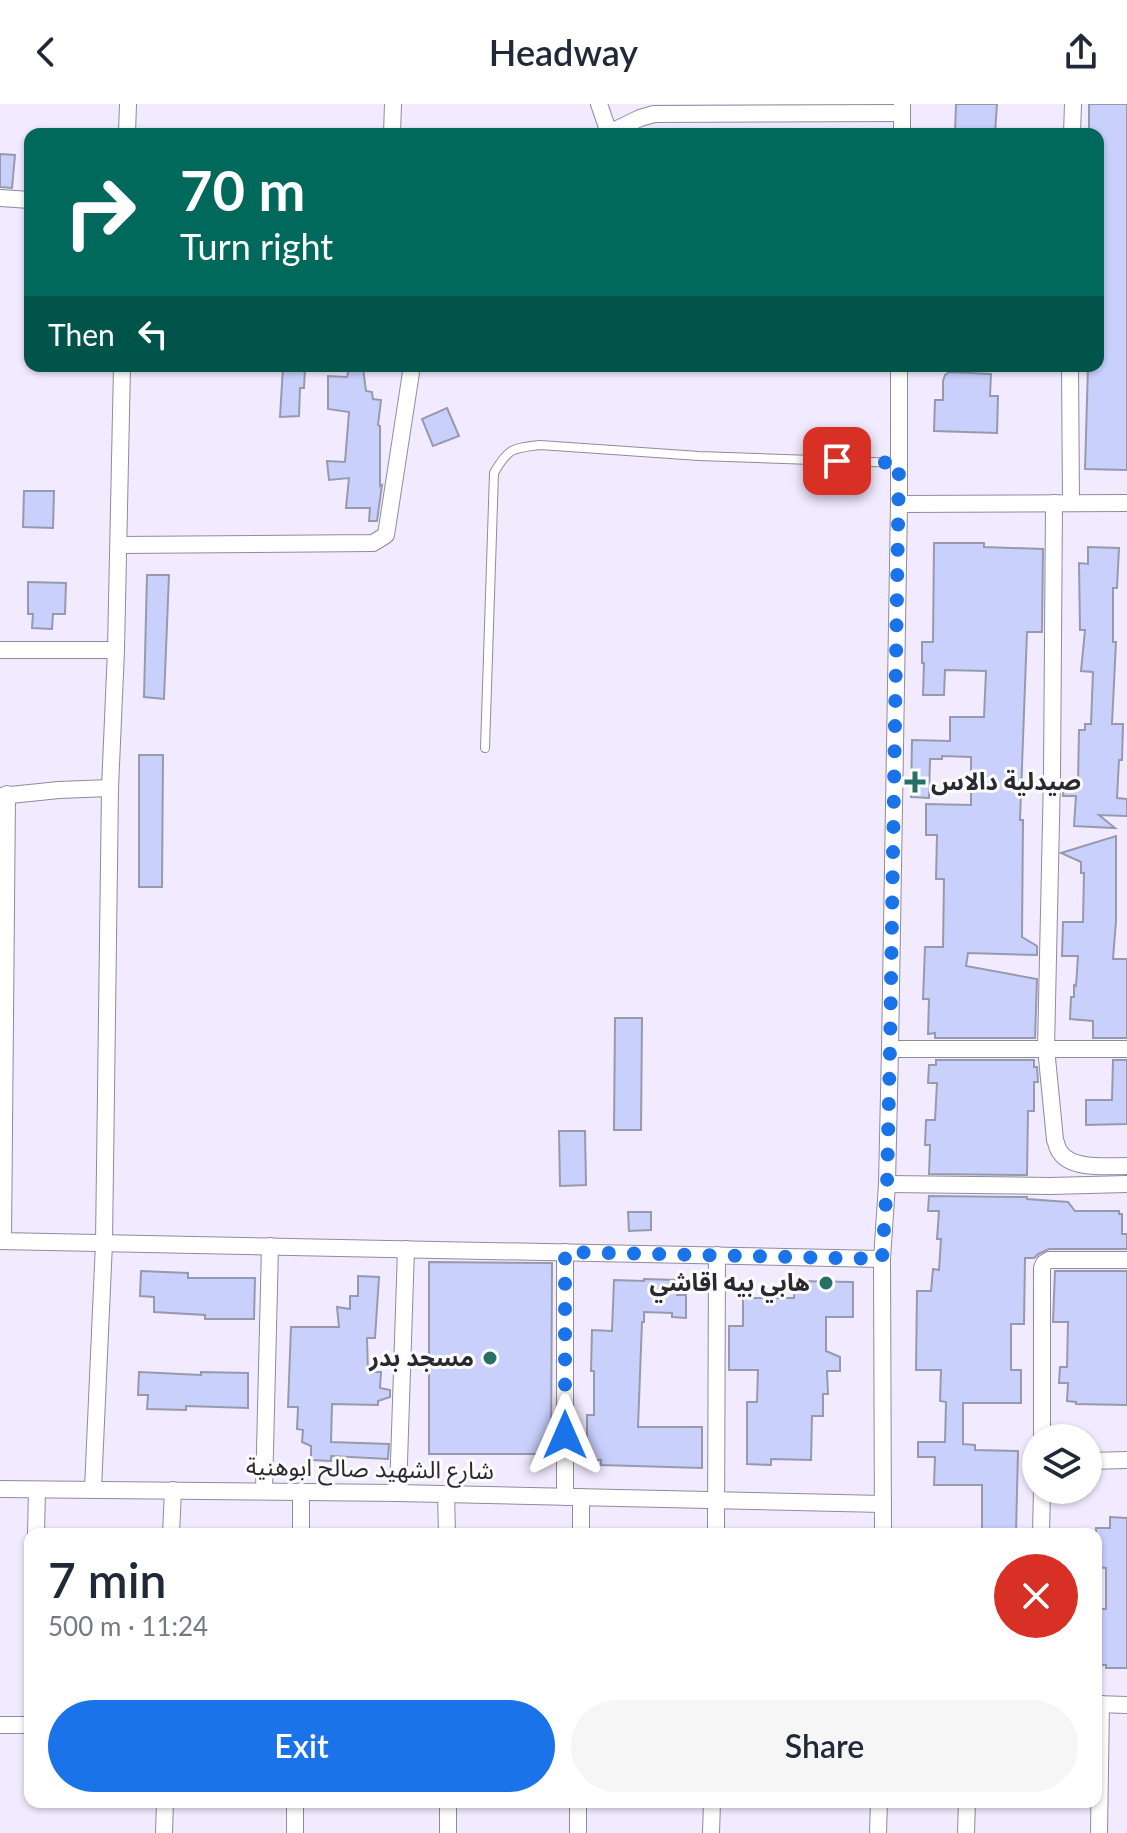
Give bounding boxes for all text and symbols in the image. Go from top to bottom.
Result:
icon: back [24,30,68,74]
text: Headway [489,30,638,74]
icon: share [1059,30,1103,74]
text: 70 m [180,156,305,223]
icon: right [48,160,152,264]
text: Turn right [180,224,333,268]
icon: left [131,312,175,356]
text: Then [48,316,115,352]
pin [803,427,871,495]
icon: arrive [815,439,859,483]
place label: صيدلية دالاس [931,766,1081,796]
marker: صيدلية دالاس [906,773,924,791]
place label: هابي بيه اقاشي [649,1267,810,1303]
marker: هابي بيه اقاشي [817,1274,835,1292]
place label: مسجد بدر [368,1342,474,1372]
marker: مسجد بدر [481,1349,499,1367]
position arrow [523,1393,607,1477]
map controls [1022,1424,1102,1504]
button: layers [1022,1424,1102,1504]
street label: شارع الشهيد صالح ابوهنية [246,1451,494,1488]
text: 7 min [48,1551,166,1608]
button: close [994,1554,1078,1638]
text: 500 m · 11:24 [48,1610,208,1642]
button: Exit [48,1700,555,1792]
button: Share [571,1700,1078,1792]

